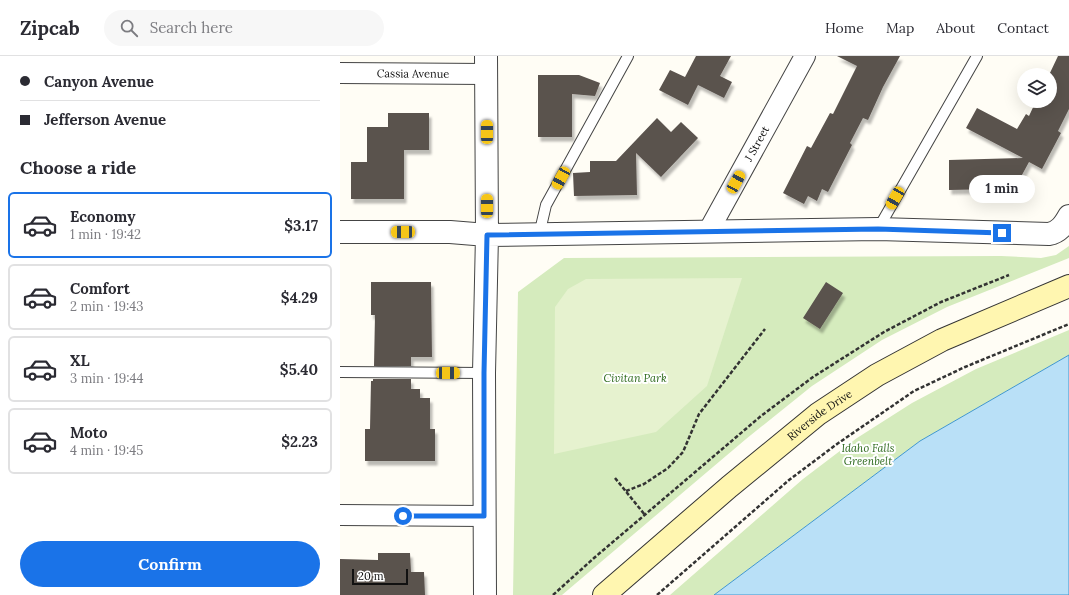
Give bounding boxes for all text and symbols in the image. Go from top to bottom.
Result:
search box [104,10,384,46]
text: Zipcab [20,16,80,40]
icon: search [118,17,140,39]
text: Search here [150,18,233,37]
text: Home [825,19,864,37]
text: Map [886,19,914,37]
text: About [936,19,975,37]
text: Contact [997,19,1049,37]
street label: Cassia Avenue [377,66,449,81]
map controls [1017,68,1057,108]
button: layers [1017,68,1057,108]
text: Canyon Avenue [44,72,154,91]
text: Jefferson Avenue [44,110,166,129]
car [481,120,493,144]
street label: J Street [741,123,772,165]
text: Choose a ride [20,156,136,179]
car [550,165,572,191]
car [725,169,747,195]
callout: 1 min [969,175,1035,203]
text: 1 min [985,180,1019,197]
car [884,185,906,211]
car [481,194,493,218]
icon: car [22,207,58,243]
text: Economy [70,207,135,226]
text: $3.17 [284,216,318,235]
route end [993,224,1011,242]
text: 1 min · 19:42 [70,226,141,243]
car [391,226,415,238]
icon: car [22,279,58,315]
text: Comfort [70,279,130,298]
text: $4.29 [281,288,318,307]
text: 2 min · 19:43 [70,298,143,315]
icon: car [22,351,58,387]
text: XL [70,351,90,370]
text: $5.40 [280,360,318,379]
car [436,367,460,379]
text: 3 min · 19:44 [70,370,144,387]
park label: Civitan Park [603,371,667,385]
street label: Riverside Drive [784,386,855,444]
icon: car [22,423,58,459]
text: Moto [70,423,107,442]
text: $2.23 [281,432,318,451]
park label: Idaho Falls Greenbelt [842,441,895,468]
text: 4 min · 19:45 [70,442,143,459]
route start [394,507,412,525]
button: Confirm [20,541,320,587]
scale bar [352,567,408,586]
text: 20 m [358,569,383,583]

